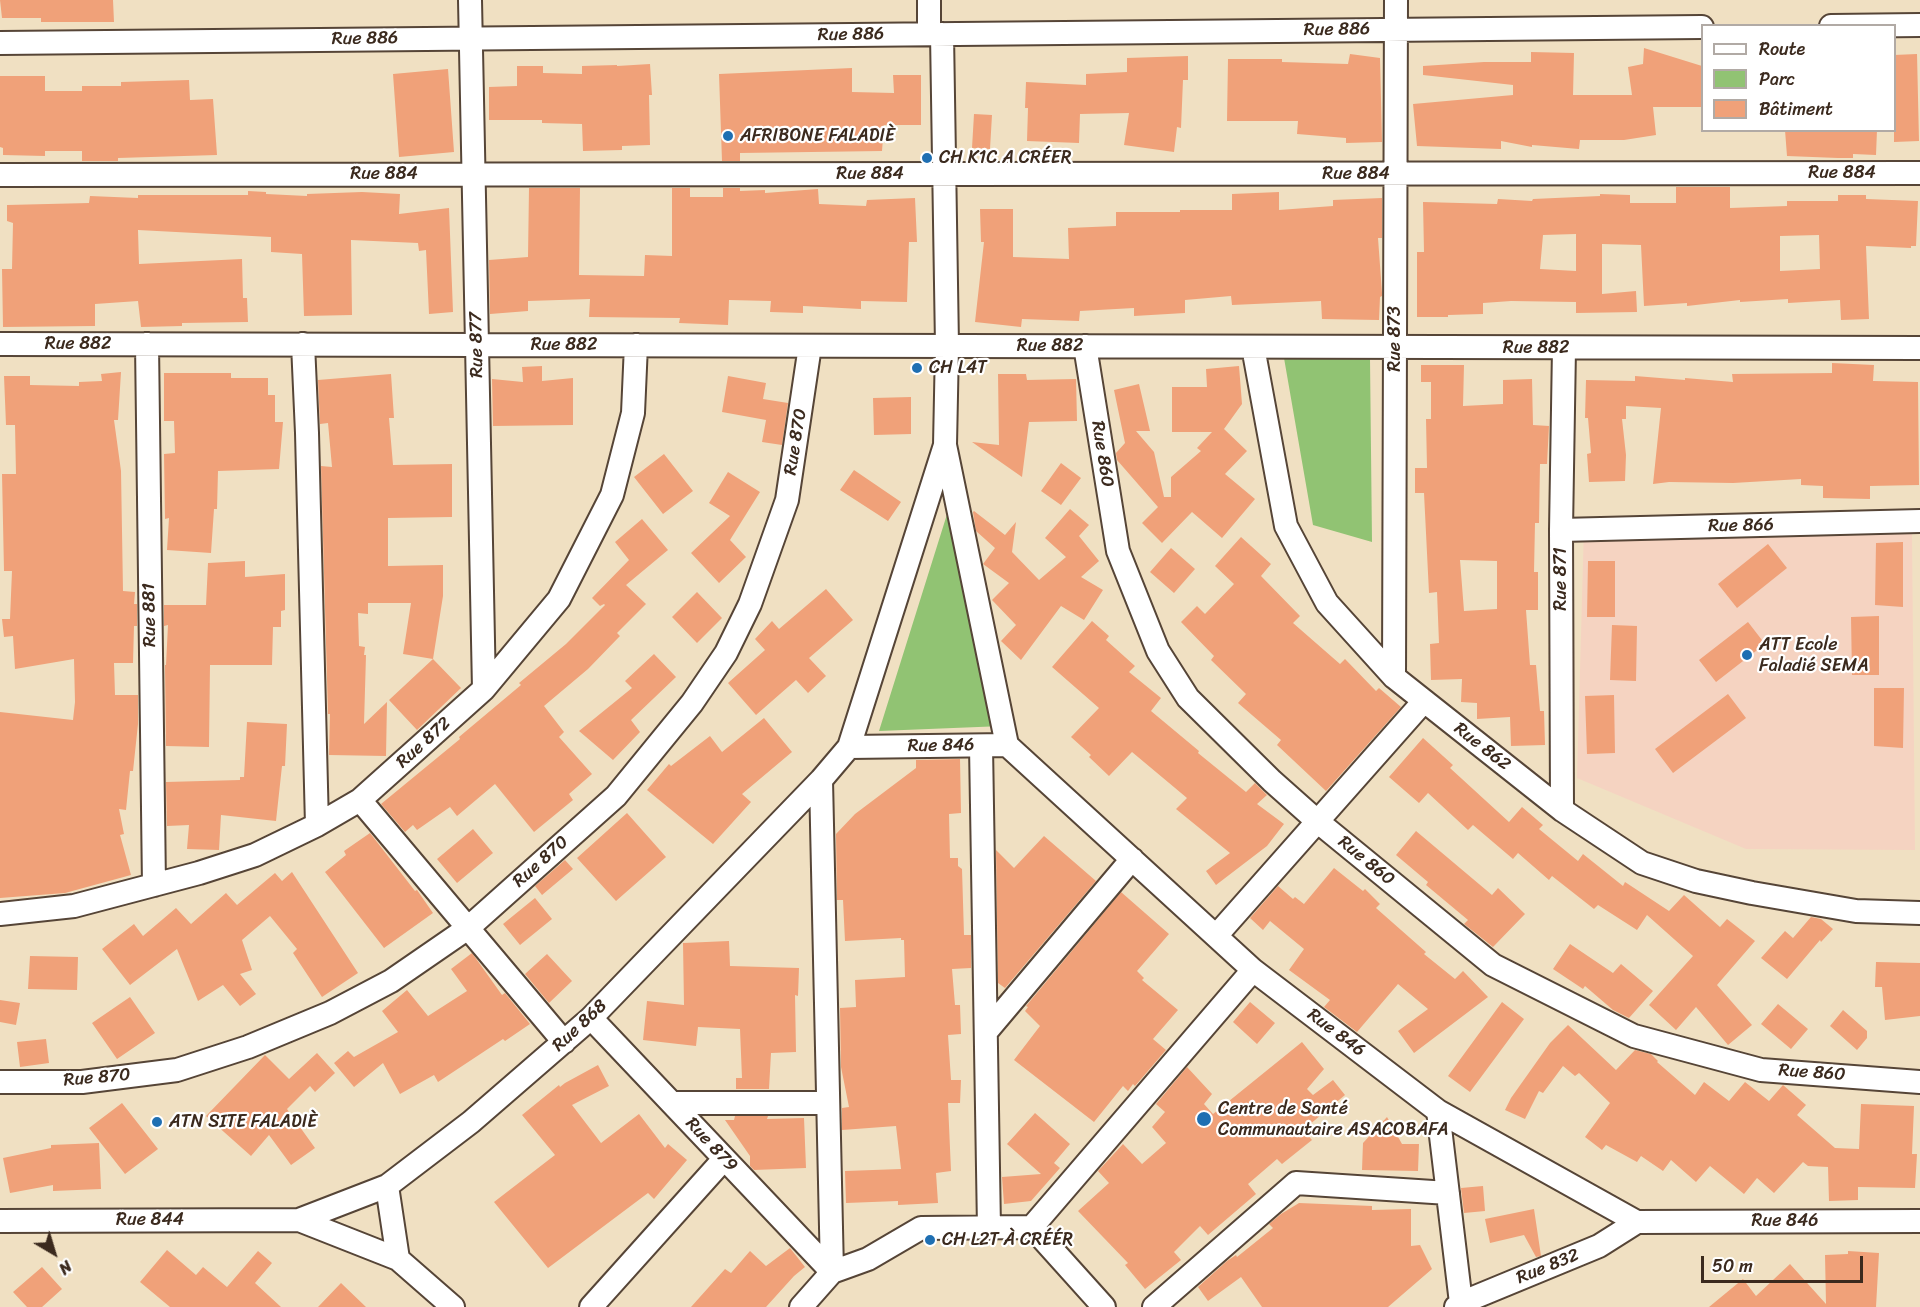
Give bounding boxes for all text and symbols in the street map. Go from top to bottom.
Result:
street label: Rue 886 [1304,19,1370,41]
street label: Rue 886 [818,24,884,46]
legend [1701,24,1896,132]
street label: Rue 886 [332,28,398,50]
text: Route [1759,33,1805,65]
text: Parc [1759,63,1795,95]
text: Bâtiment [1759,93,1833,125]
place label: AFRIBONE FALADIÈ [740,125,895,147]
marker: AFRIBONE FALADIÈ [721,129,735,143]
place label: CH K1C A CRÉER [939,147,1072,169]
marker: CH K1C A CRÉER [920,151,934,165]
street label: Rue 884 [1808,162,1876,184]
street label: Rue 884 [350,163,418,185]
street label: Rue 884 [836,163,904,185]
street label: Rue 884 [1322,163,1390,185]
street label: Rue 873 [1384,306,1406,372]
street label: Rue 877 [466,312,488,378]
street label: Rue 882 [45,333,111,355]
street label: Rue 882 [531,334,597,356]
street label: Rue 882 [1017,335,1083,357]
street label: Rue 882 [1503,337,1569,359]
place label: CH L4T [929,357,987,379]
marker: CH L4T [910,361,924,375]
street label: Rue 870 [780,407,812,477]
street label: Rue 860 [1086,419,1118,489]
street label: Rue 866 [1708,515,1774,537]
street label: Rue 871 [1550,547,1572,611]
street label: Rue 881 [139,583,161,647]
place label: ATT Ecole Faladié SEMA [1759,634,1869,676]
marker: ATT Ecole Faladié SEMA [1740,648,1754,662]
street label: Rue 872 [392,713,456,773]
street label: Rue 862 [1449,718,1515,776]
street label: Rue 846 [907,735,975,757]
street label: Rue 870 [509,832,573,892]
street label: Rue 860 [1333,832,1399,890]
street label: Rue 868 [548,995,612,1057]
street label: Rue 846 [1303,1004,1369,1062]
street label: Rue 860 [1778,1060,1846,1086]
street label: Rue 870 [63,1064,131,1092]
place label: Centre de Santé Communautaire ASACOBAFA [1218,1098,1448,1140]
marker: Centre de Santé Communautaire ASACOBAFA [1195,1110,1213,1128]
place label: ATN SITE FALADIÈ [169,1111,317,1133]
street label: Rue 879 [680,1113,742,1177]
marker: ATN SITE FALADIÈ [150,1115,164,1129]
street label: Rue 844 [116,1209,184,1231]
street label: Rue 846 [1752,1210,1818,1232]
north arrow [24,1223,84,1283]
place label: CH L2T À CRÉÉR [942,1229,1073,1251]
marker: CH L2T À CRÉÉR [923,1233,937,1247]
scale bar [1704,1244,1866,1282]
street label: Rue 832 [1514,1245,1582,1289]
text: 50 m [1712,1250,1753,1282]
text: N [52,1253,79,1282]

